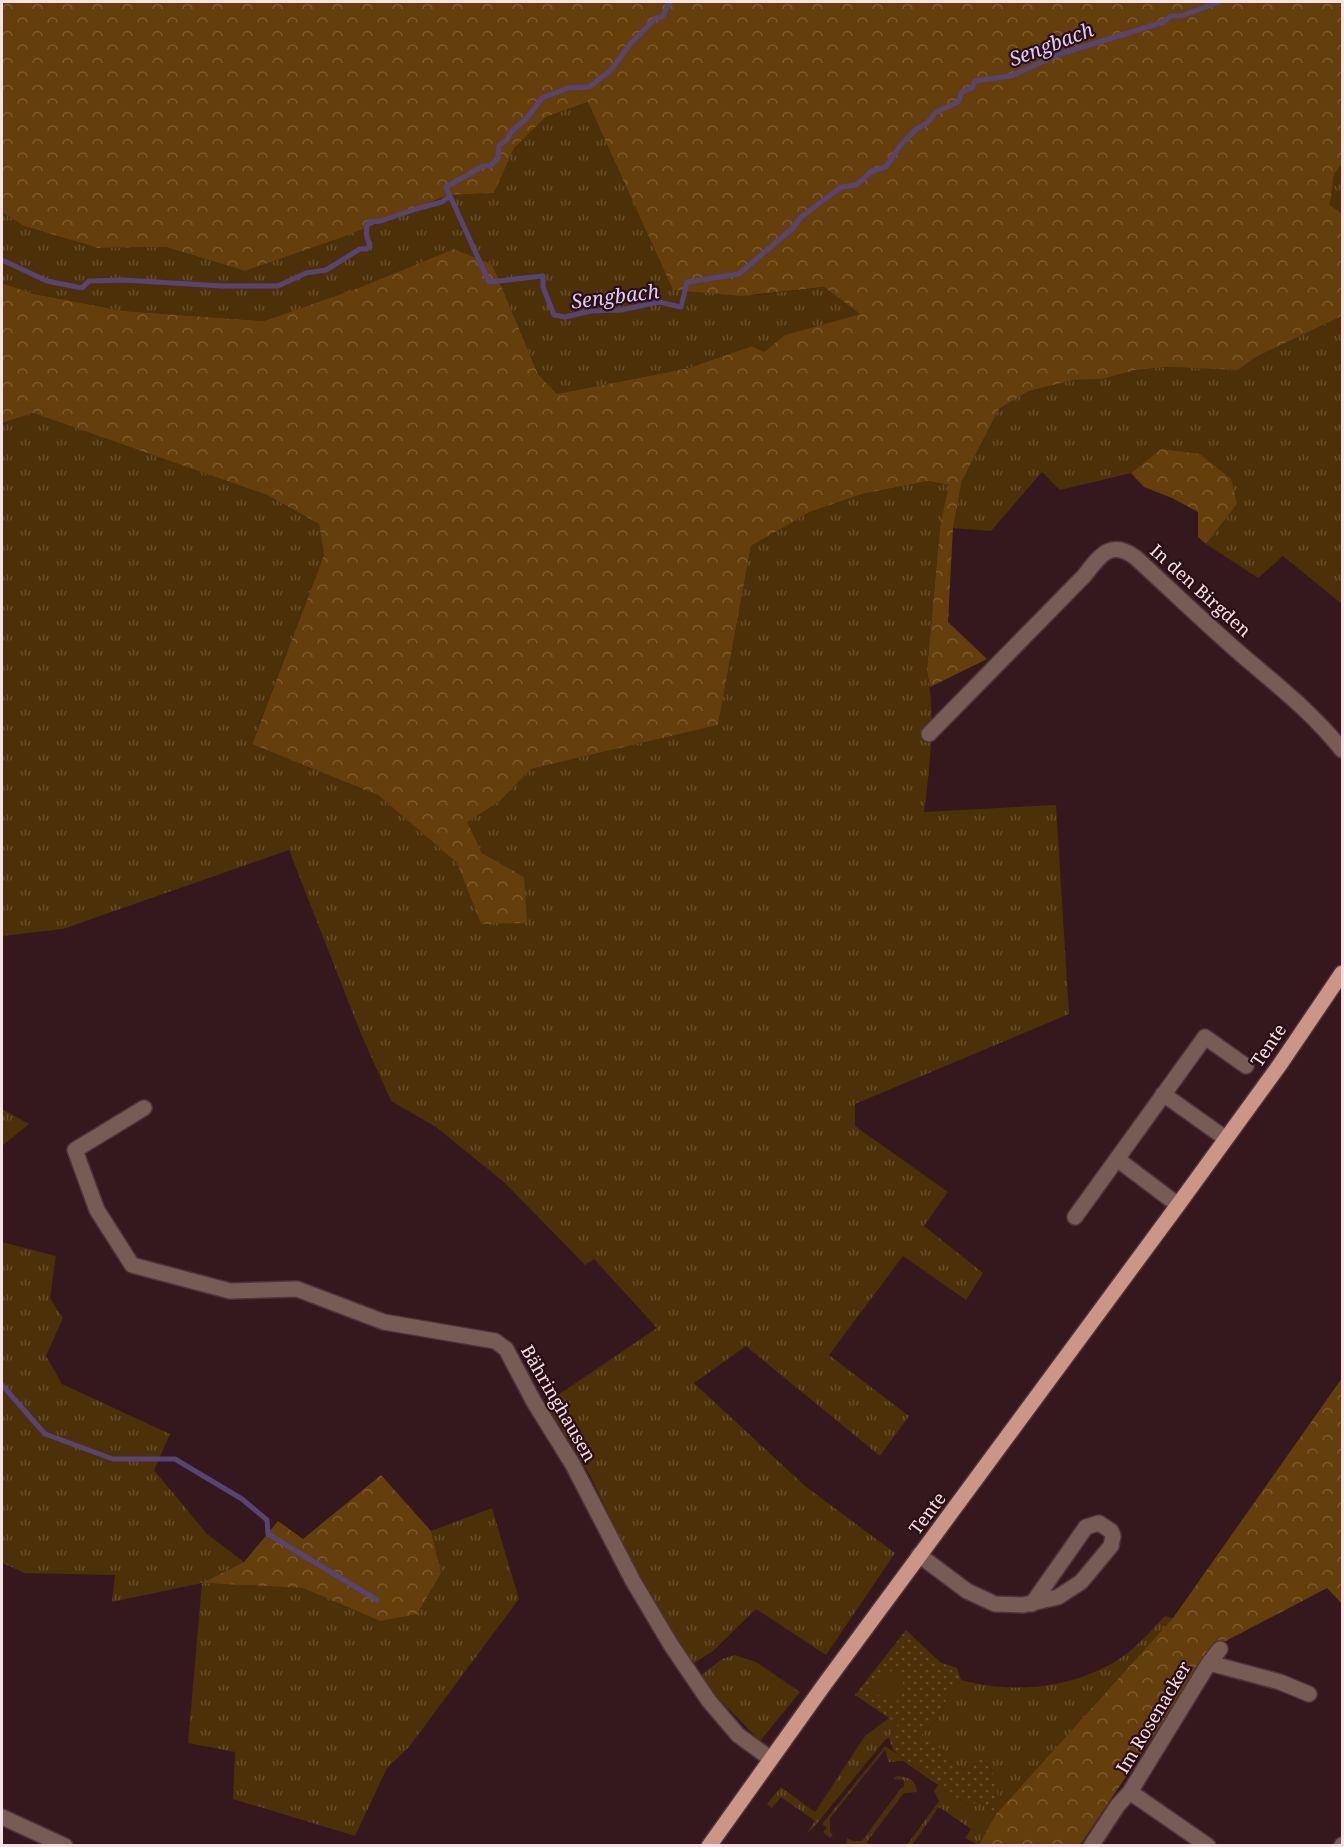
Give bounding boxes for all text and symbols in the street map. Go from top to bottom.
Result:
water label: Sengbach [1005,16,1097,72]
water label: Sengbach [569,277,661,315]
street label: In den Birgden [1145,538,1257,642]
street label: Tente [1245,1019,1291,1071]
street label: Bähringhausen [516,1340,602,1466]
street label: Tente [903,1487,951,1539]
street label: Im Rosenacker [1110,1656,1196,1778]

